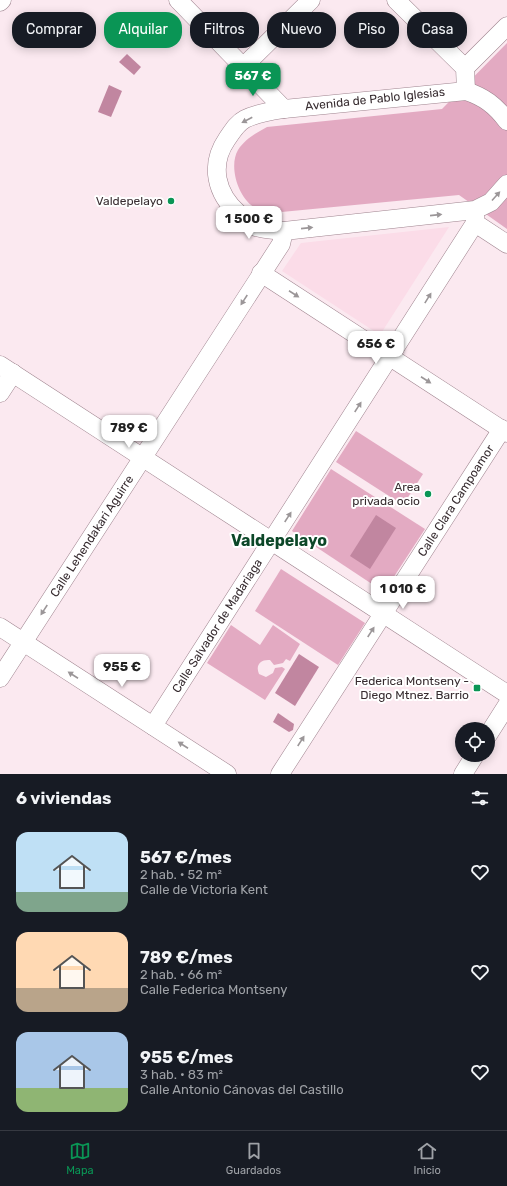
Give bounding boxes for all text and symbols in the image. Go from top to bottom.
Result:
chip: Comprar [12,12,96,48]
chip: Alquilar [104,12,182,48]
chip: Filtros [190,12,259,48]
chip: Nuevo [267,12,336,48]
chip: Piso [344,12,399,48]
chip: Casa [407,12,467,48]
pin: 567 € [225,63,281,97]
text: 567 € [235,68,271,83]
street label: Avenida de Pablo Iglesias [304,85,446,113]
one-way arrow [241,116,252,123]
one-way arrow [491,192,500,201]
place label: Valdepelayo [96,194,163,208]
marker: Valdepelayo [166,196,176,206]
pin: 1 500 € [212,206,286,240]
text: 1 500 € [225,211,273,226]
one-way arrow [430,212,442,218]
one-way arrow [301,225,313,231]
one-way arrow [289,290,299,298]
one-way arrow [424,293,432,303]
one-way arrow [240,294,247,306]
pin: 656 € [348,331,404,365]
text: 656 € [357,336,395,351]
one-way arrow [421,376,431,384]
one-way arrow [354,402,362,413]
pin: 789 € [101,415,157,449]
text: 789 € [110,420,148,435]
street label: Calle Clara Campoamor [415,442,497,559]
street label: Calle Lehendakari Aguirre [47,472,137,600]
place label: Area privada ocio [352,480,420,508]
marker: Area privada ocio [423,489,433,499]
one-way arrow [284,512,292,522]
district label: Valdepelayo [231,531,327,550]
street label: Calle Salvador de Madariaga [169,556,265,695]
pin: 1 010 € [366,576,440,610]
text: 1 010 € [380,581,426,596]
one-way arrow [41,604,48,615]
one-way arrow [367,627,375,637]
pin: 955 € [94,654,150,688]
text: 955 € [103,659,141,674]
one-way arrow [68,671,79,678]
place label: Federica Montseny - Diego Mtnez. Barrio [355,674,469,702]
marker: Federica Montseny - Diego Mtnez. Barrio [472,683,482,693]
map controls [455,722,495,762]
button: locate [455,722,495,762]
one-way arrow [297,736,305,746]
one-way arrow [177,741,188,749]
icon: filters [469,787,491,809]
text: 6 viviendas [16,788,111,808]
text: 567 €/mes [140,847,232,867]
icon: home [48,848,96,896]
icon: heart [469,861,491,883]
text: 2 hab. · 52 m² [140,867,222,882]
text: Calle de Victoria Kent [140,882,268,897]
text: 789 €/mes [140,947,233,967]
icon: home [48,948,96,996]
icon: heart [469,961,491,983]
text: 2 hab. · 66 m² [140,967,222,982]
text: Calle Federica Montseny [140,982,287,997]
text: 955 €/mes [140,1047,233,1067]
icon: home [48,1048,96,1096]
icon: heart [469,1061,491,1083]
text: 3 hab. · 83 m² [140,1067,223,1082]
text: Calle Antonio Cánovas del Castillo [140,1082,344,1097]
tab: Mapa [66,1140,94,1177]
tab: Guardados [226,1140,281,1177]
tab: Inicio [413,1140,441,1177]

